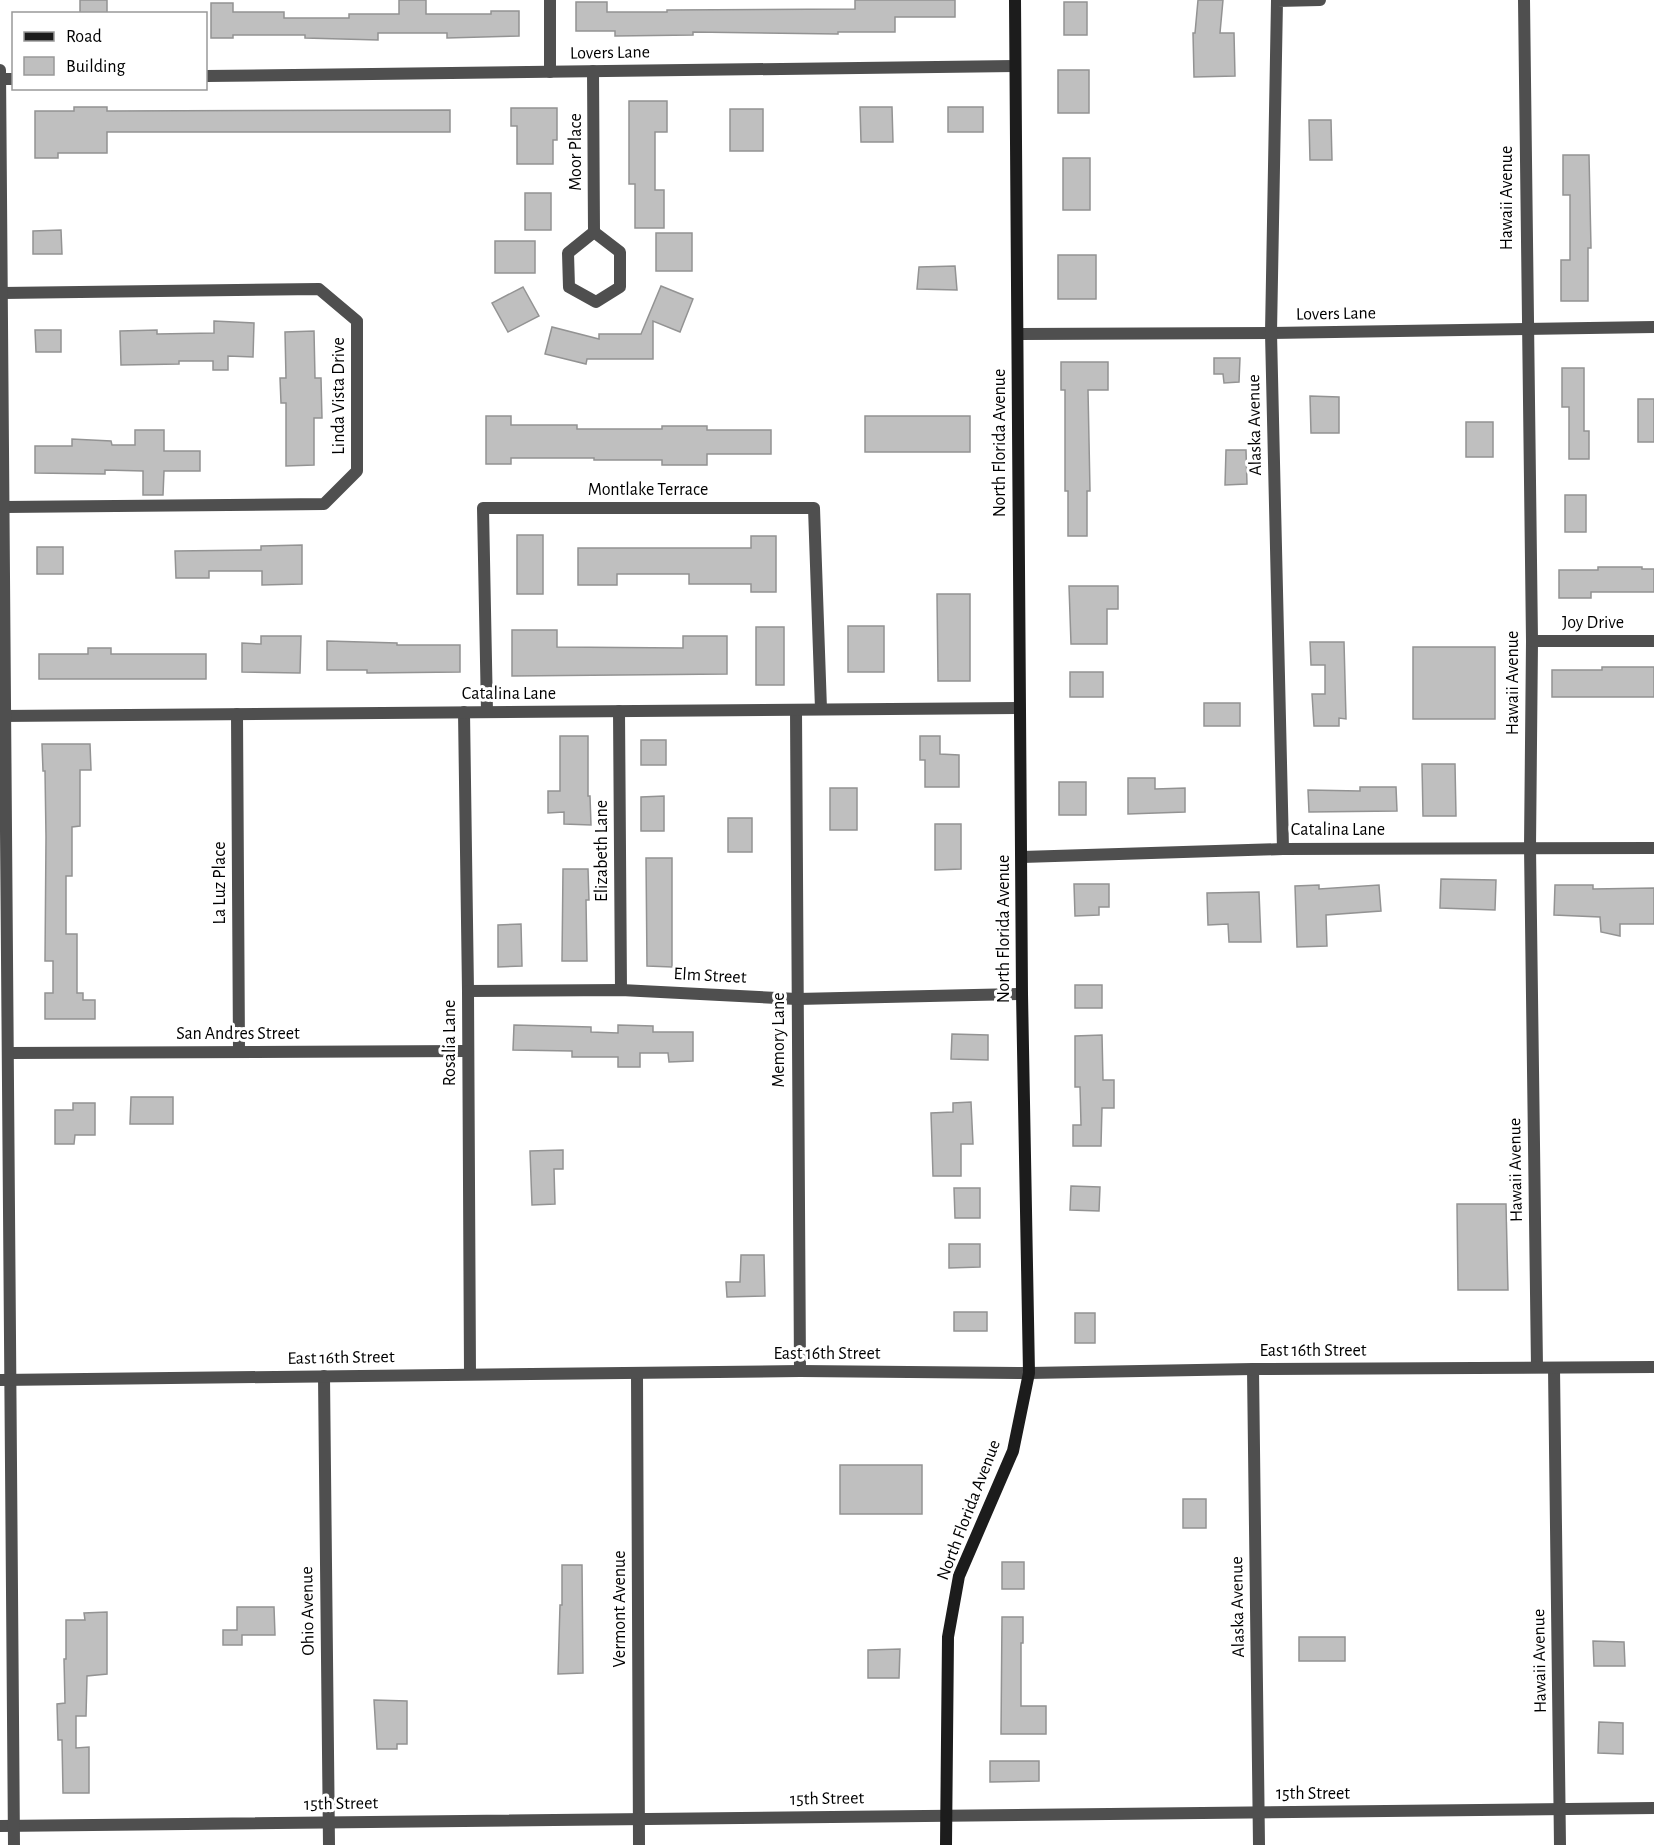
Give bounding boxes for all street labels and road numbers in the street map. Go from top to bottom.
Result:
street label: Lovers Lane [570,43,650,63]
street label: Moor Place [567,113,585,191]
street label: Hawaii Avenue [1498,146,1516,250]
street label: Lovers Lane [1296,304,1376,324]
street label: Linda Vista Drive [330,337,348,455]
street label: North Florida Avenue [991,369,1009,517]
street label: Alaska Avenue [1245,374,1265,476]
street label: Montlake Terrace [588,481,708,499]
street label: Joy Drive [1562,614,1624,632]
street label: Hawaii Avenue [1504,631,1522,735]
street label: Catalina Lane [462,685,556,703]
street label: Elizabeth Lane [593,800,611,902]
street label: Catalina Lane [1291,821,1385,839]
street label: La Luz Place [211,841,229,925]
street label: North Florida Avenue [995,855,1013,1003]
street label: Elm Street [673,965,747,987]
street label: Memory Lane [770,992,788,1088]
street label: Rosalia Lane [441,1000,459,1086]
street label: San Andres Street [176,1025,300,1043]
street label: Hawaii Avenue [1506,1118,1526,1222]
street label: East 16th Street [1259,1342,1367,1360]
street label: East 16th Street [773,1345,881,1363]
street label: East 16th Street [287,1348,395,1368]
street label: North Florida Avenue [934,1437,1004,1583]
street label: Vermont Avenue [611,1551,629,1668]
street label: Alaska Avenue [1228,1556,1248,1658]
street label: Ohio Avenue [298,1566,318,1656]
street label: Hawaii Avenue [1530,1609,1550,1713]
street label: 15th Street [1276,1785,1350,1803]
street label: 15th Street [790,1789,864,1809]
street label: 15th Street [304,1794,378,1814]

